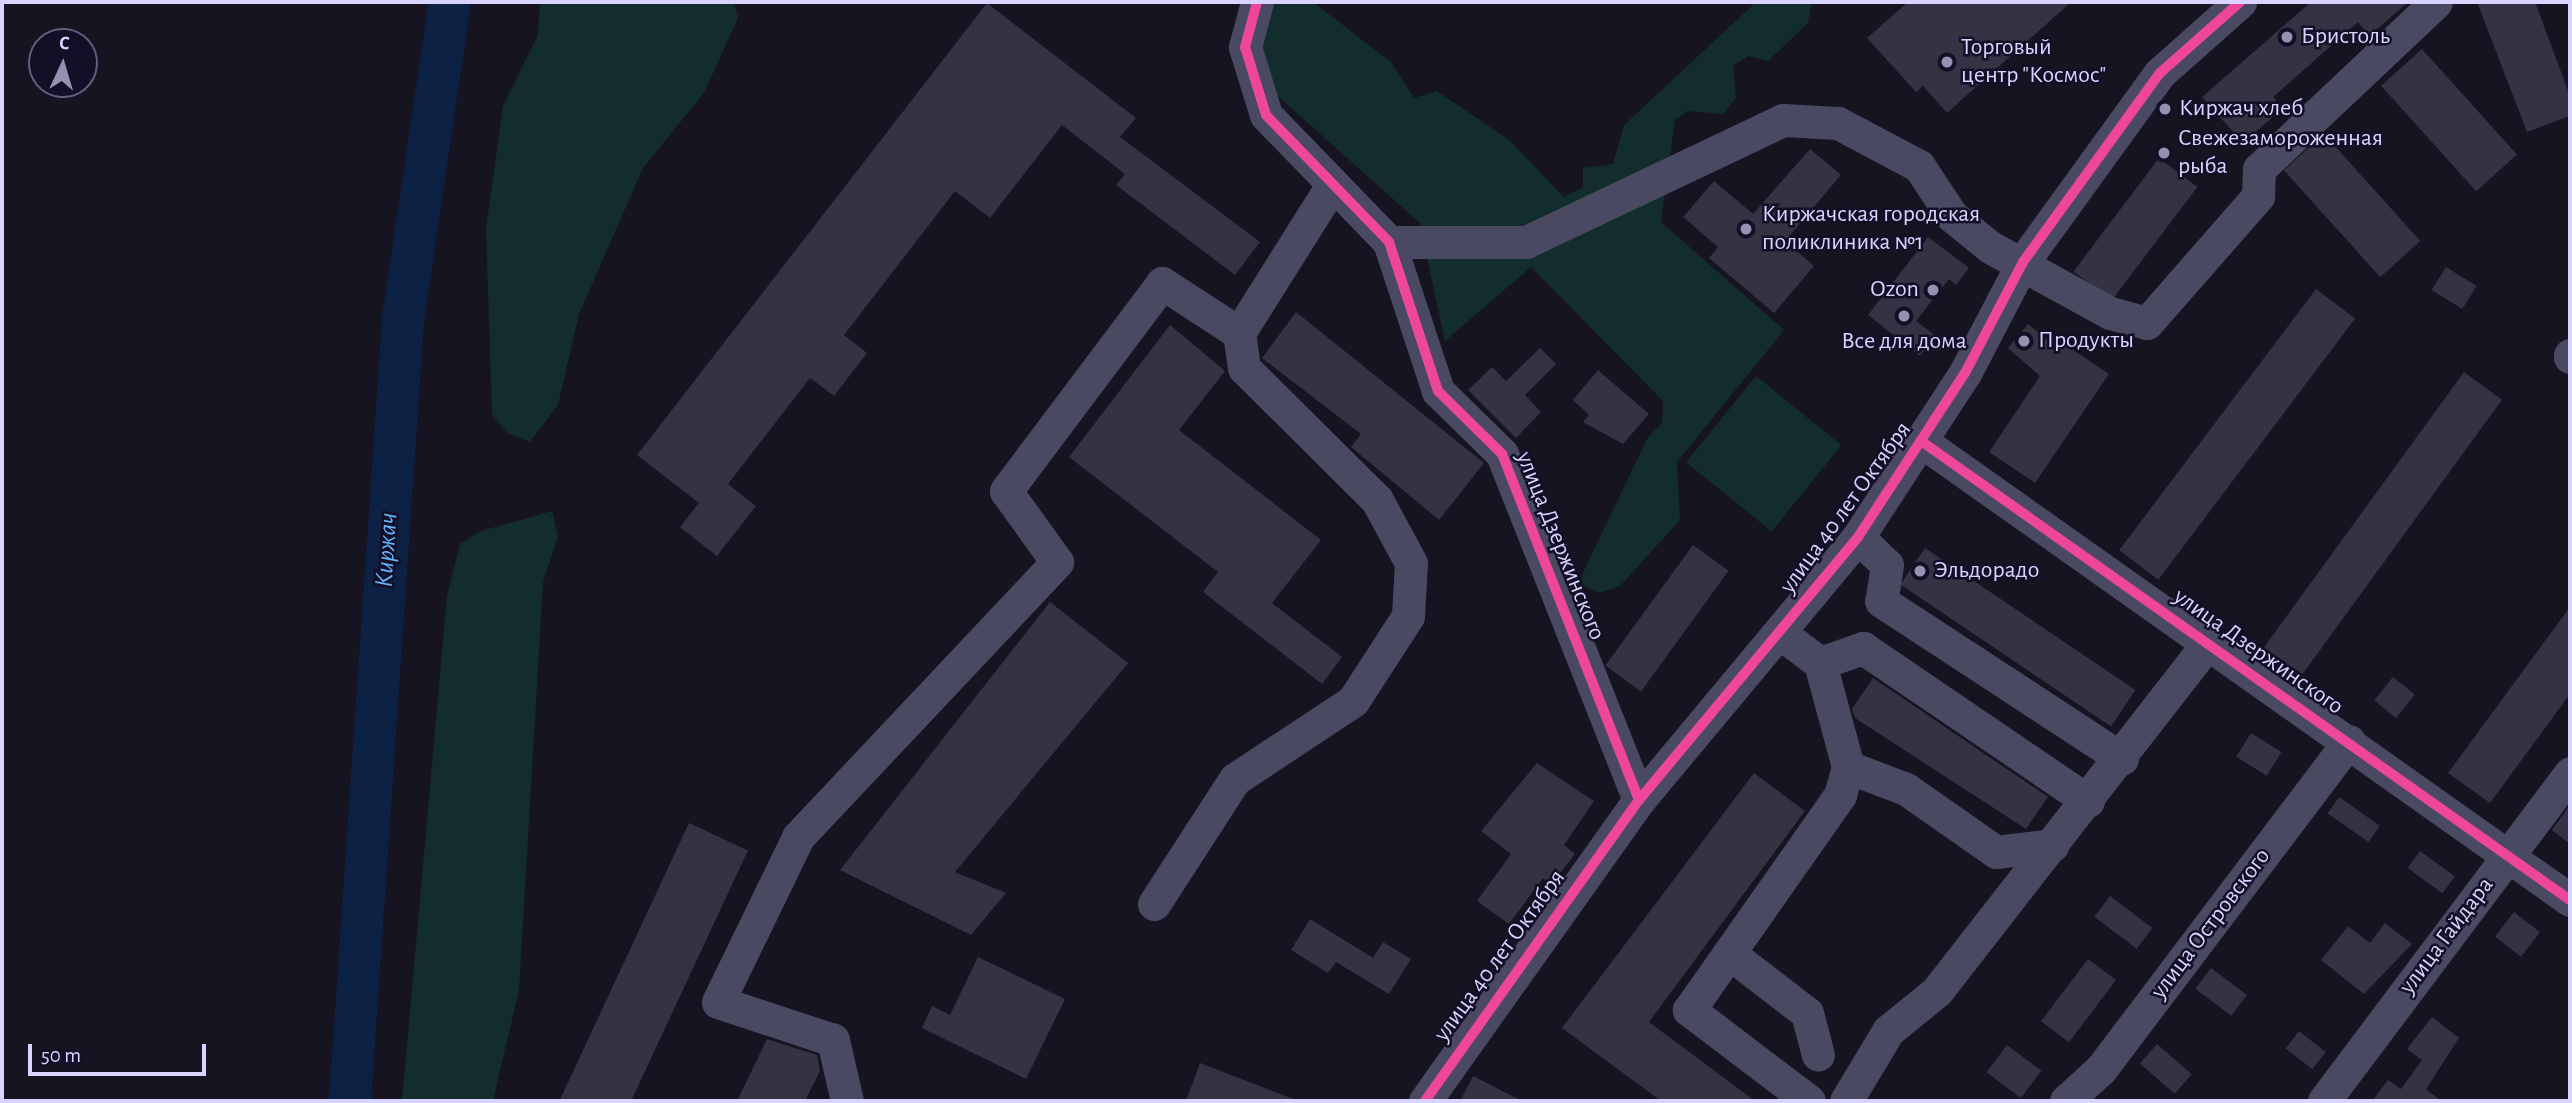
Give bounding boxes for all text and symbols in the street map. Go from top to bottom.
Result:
place label: Бристоль [2301,23,2390,51]
north arrow [28,28,98,98]
marker: Бристоль [2279,29,2295,45]
text: С [58,34,70,53]
place label: Торговый центр "Космос" [1961,34,2106,90]
marker: Торговый центр "Космос" [1939,54,1955,70]
place label: Киржач хлеб [2179,95,2303,123]
marker: Киржач хлеб [2157,101,2173,117]
place label: Свежезамороженная рыба [2178,125,2383,181]
marker: Свежезамороженная рыба [2156,145,2172,161]
place label: Киржачская городская поликлиника №1 [1762,201,1980,257]
marker: Киржачская городская поликлиника №1 [1736,219,1756,239]
place label: Ozon [1870,276,1919,304]
marker: Ozon [1925,282,1941,298]
marker: Все для дома [1896,308,1912,324]
place label: Продукты [2038,327,2134,355]
place label: Все для дома [1841,328,1967,356]
marker: Продукты [2016,333,2032,349]
street label: улица 40 лет Октября [1774,416,1918,600]
street label: улица Дзержинского [1509,448,1611,644]
water label: Киржач [369,512,405,588]
place label: Эльдорадо [1934,557,2039,585]
marker: Эльдорадо [1912,563,1928,579]
street label: улица Дзержинского [2168,583,2348,721]
street label: улица Островского [2145,843,2277,1005]
street label: улица 40 лет Октября [1428,864,1572,1048]
street label: улица Гайдара [2394,872,2500,1000]
scale bar [32,1030,210,1074]
text: 50 m [41,1045,81,1066]

